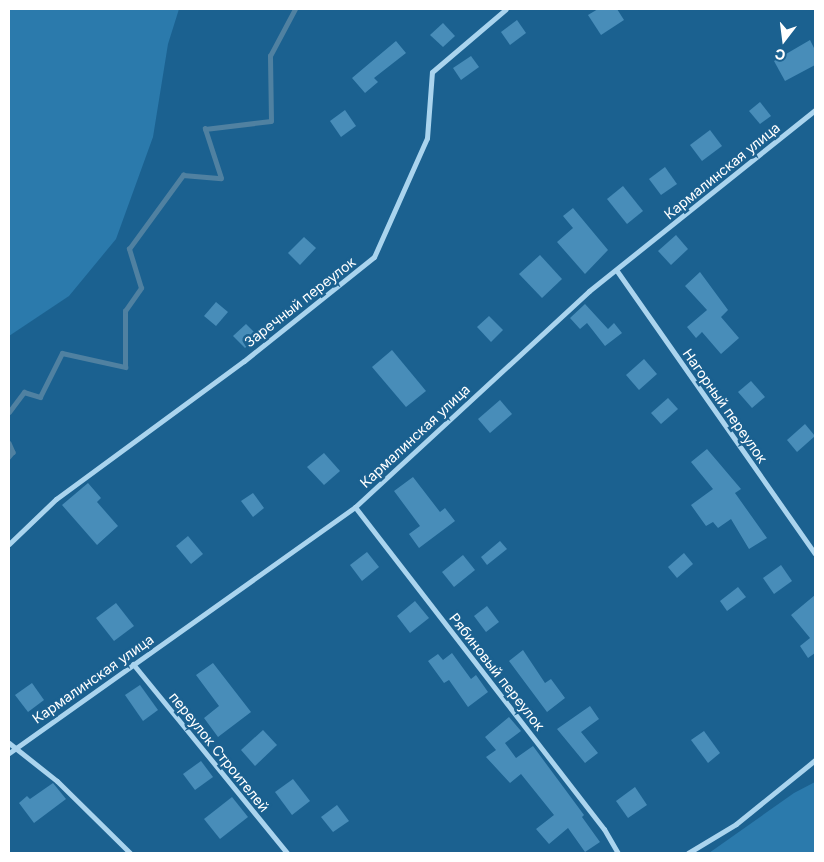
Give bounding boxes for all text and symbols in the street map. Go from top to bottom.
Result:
north arrow [759,15,809,65]
text: С [773,45,787,65]
street label: Кармалинская улица [661,119,783,223]
street label: Заречный переулок [241,253,359,351]
street label: Нагорный переулок [679,345,771,467]
street label: Кармалинская улица [357,381,473,491]
street label: Рябиновый переулок [446,610,548,734]
street label: Кармалинская улица [29,631,157,727]
street label: переулок Строителей [166,689,272,815]

